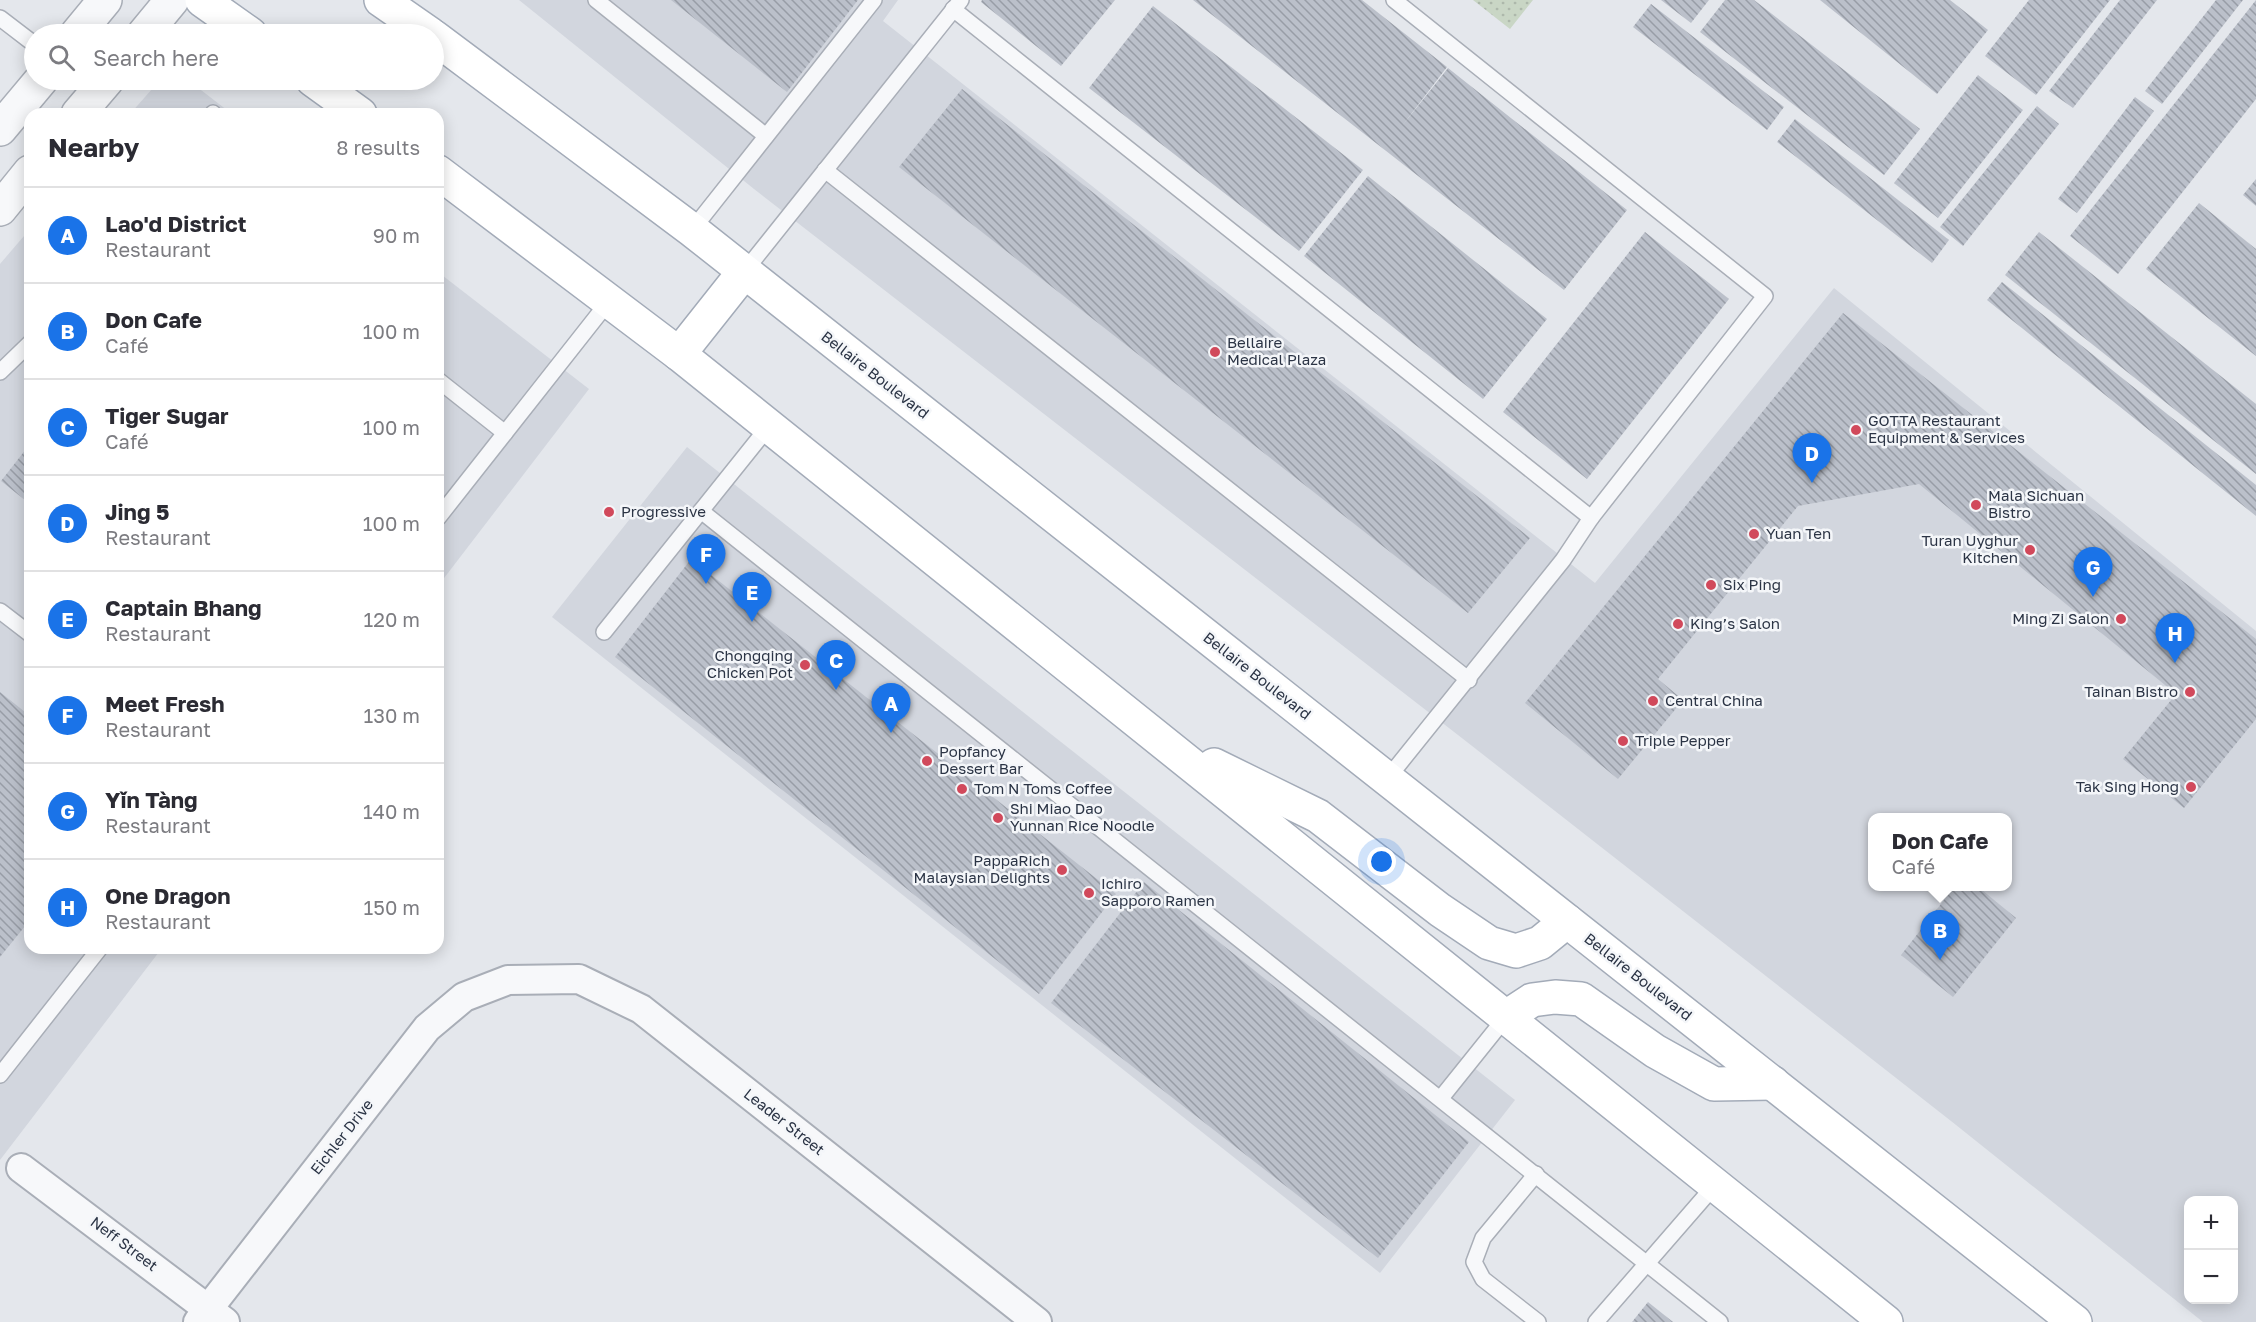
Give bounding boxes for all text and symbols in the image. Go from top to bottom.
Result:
search box [24,24,444,90]
icon: search [45,41,78,74]
text: Search here [93,44,219,71]
text: Nearby [48,132,139,163]
text: 8 results [336,135,420,159]
text: Lao'd District [105,210,246,237]
text: A [60,223,75,247]
text: 90 m [373,223,420,247]
text: Restaurant [105,237,211,261]
text: Don Cafe [105,306,202,333]
text: B [60,319,75,343]
text: 100 m [363,319,420,343]
street label: Bellaire Boulevard [818,327,933,422]
text: Café [105,333,149,357]
place label: Bellaire Medical Plaza [1227,333,1326,368]
marker: Bellaire Medical Plaza [1208,345,1222,359]
text: Tiger Sugar [105,402,229,429]
place label: GOTTA Restaurant Equipment & Services [1868,411,2025,446]
text: C [60,415,75,439]
text: 100 m [363,415,420,439]
marker: GOTTA Restaurant Equipment & Services [1849,423,1863,437]
text: Café [105,429,149,453]
pin: D [1792,434,1832,483]
place label: Mala Sichuan Bistro [1988,486,2084,521]
text: Jing 5 [105,498,169,525]
marker: Mala Sichuan Bistro [1969,498,1983,512]
place label: Progressive [621,502,706,520]
marker: Progressive [602,505,616,519]
text: D [60,511,75,535]
text: 100 m [363,511,420,535]
place label: Yuan Ten [1766,524,1831,542]
text: Restaurant [105,525,211,549]
marker: Yuan Ten [1747,527,1761,541]
place label: Turan Uyghur Kitchen [1921,531,2018,566]
pin: F [686,534,726,584]
marker: Turan Uyghur Kitchen [2023,543,2037,557]
pin: G [2074,548,2112,597]
pin: E [732,572,771,622]
place label: Six Ping [1723,575,1781,593]
marker: Six Ping [1704,578,1718,592]
text: Captain Bhang [105,594,262,621]
text: E [61,607,74,631]
text: 120 m [364,607,420,631]
place label: Ming Zi Salon [2012,609,2109,627]
marker: Ming Zi Salon [2114,612,2128,626]
place label: King’s Salon [1690,614,1780,632]
pin: H [2156,614,2194,663]
marker: King’s Salon [1671,617,1685,631]
text: Restaurant [105,621,211,645]
street label: Bellaire Boulevard [1200,628,1315,723]
pin: C [816,640,856,690]
place label: Chongqing Chicken Pot [707,646,793,681]
marker: Chongqing Chicken Pot [798,658,812,672]
place label: Tainan Bistro [2084,682,2178,700]
pin: A [872,684,910,733]
marker: Tainan Bistro [2183,685,2197,699]
text: Meet Fresh [105,690,225,717]
place label: Central China [1665,691,1763,709]
marker: Central China [1646,694,1660,708]
text: F [62,703,73,727]
text: 130 m [364,703,420,727]
text: Restaurant [105,717,211,741]
place label: Triple Pepper [1635,731,1731,749]
marker: Triple Pepper [1616,734,1630,748]
place label: Popfancy Dessert Bar [939,742,1023,777]
marker: Popfancy Dessert Bar [920,754,934,768]
place label: Tak Sing Hong [2076,777,2179,795]
place label: Tom N Toms Coffee [974,779,1113,797]
marker: Tak Sing Hong [2184,780,2198,794]
marker: Tom N Toms Coffee [955,782,969,796]
text: Yǐn Tàng [105,786,198,813]
text: G [60,799,75,823]
text: 140 m [363,799,420,823]
place label: Shi Miao Dao Yunnan Rice Noodle [1010,799,1155,834]
marker: Shi Miao Dao Yunnan Rice Noodle [991,811,1005,825]
text: Restaurant [105,813,211,837]
popup [1868,813,2012,891]
text: Don Cafe [1891,827,1989,854]
your location [1367,847,1396,876]
place label: PappaRich Malaysian Delights [914,851,1050,886]
text: Café [1891,854,1935,878]
marker: PappaRich Malaysian Delights [1055,863,1069,877]
place label: Ichiro Sapporo Ramen [1101,874,1215,909]
text: One Dragon [105,882,231,909]
marker: Ichiro Sapporo Ramen [1082,886,1096,900]
text: H [60,895,75,919]
text: 150 m [364,895,420,919]
text: Restaurant [105,909,211,933]
pin: B [1920,910,1960,960]
street label: Bellaire Boulevard [1581,929,1696,1024]
street label: Leader Street [741,1084,829,1158]
street label: Eichler Drive [306,1095,376,1178]
map controls [2184,1196,2238,1304]
button: + [2184,1196,2238,1250]
street label: Neff Street [88,1212,162,1274]
button: − [2184,1250,2238,1304]

